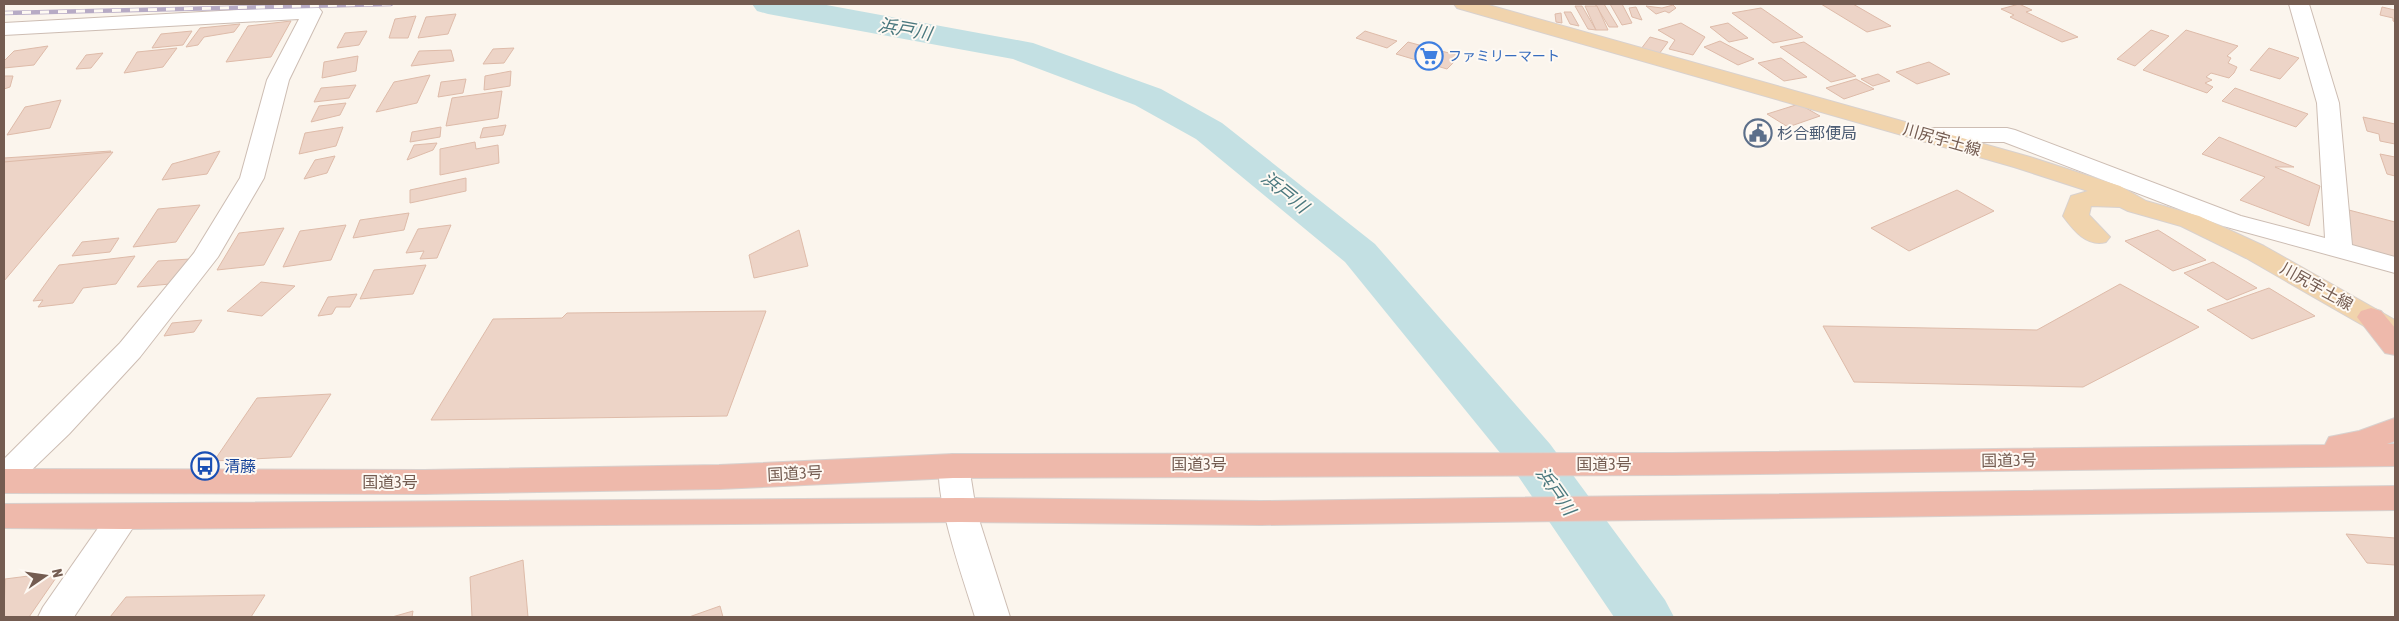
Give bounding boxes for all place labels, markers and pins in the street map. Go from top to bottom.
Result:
supermarket icon: ファミリーマート [1414,41,1444,71]
place label: ファミリーマート [1448,48,1560,64]
public building icon: 杉合郵便局 [1743,118,1773,148]
place label: 杉合郵便局 [1777,124,1857,142]
bus stop icon: 清藤 [190,451,220,481]
place label: 清藤 [224,457,256,475]

